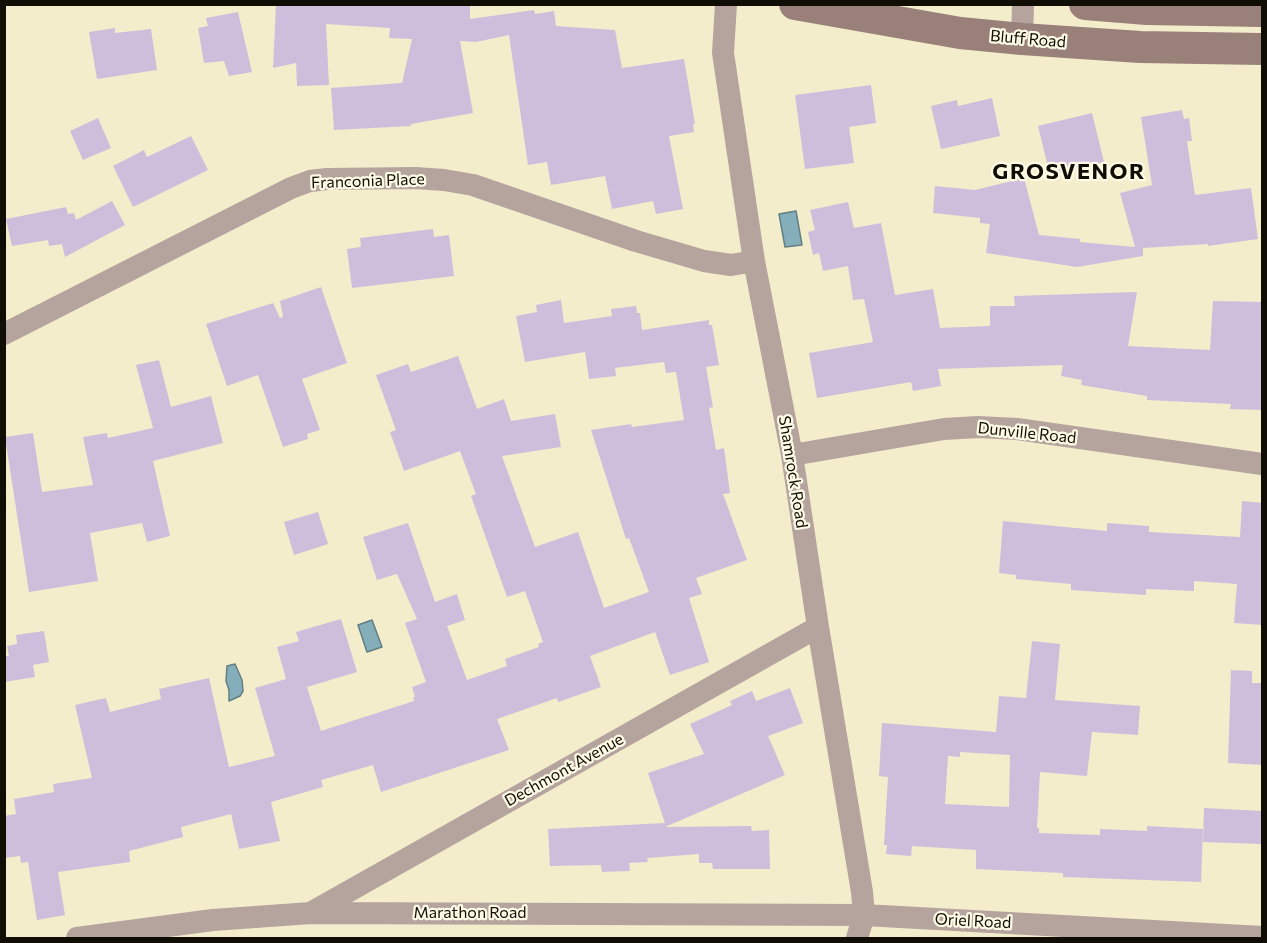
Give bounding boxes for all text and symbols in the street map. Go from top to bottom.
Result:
street label: Bluff Road [989,26,1067,52]
district label: GROSVENOR [992,159,1146,185]
street label: Franconia Place [311,169,425,193]
street label: Shamrock Road [775,414,811,530]
street label: Dunville Road [977,418,1077,448]
street label: Dechmont Avenue [501,729,627,811]
street label: Marathon Road [413,903,527,923]
street label: Oriel Road [934,909,1012,933]

